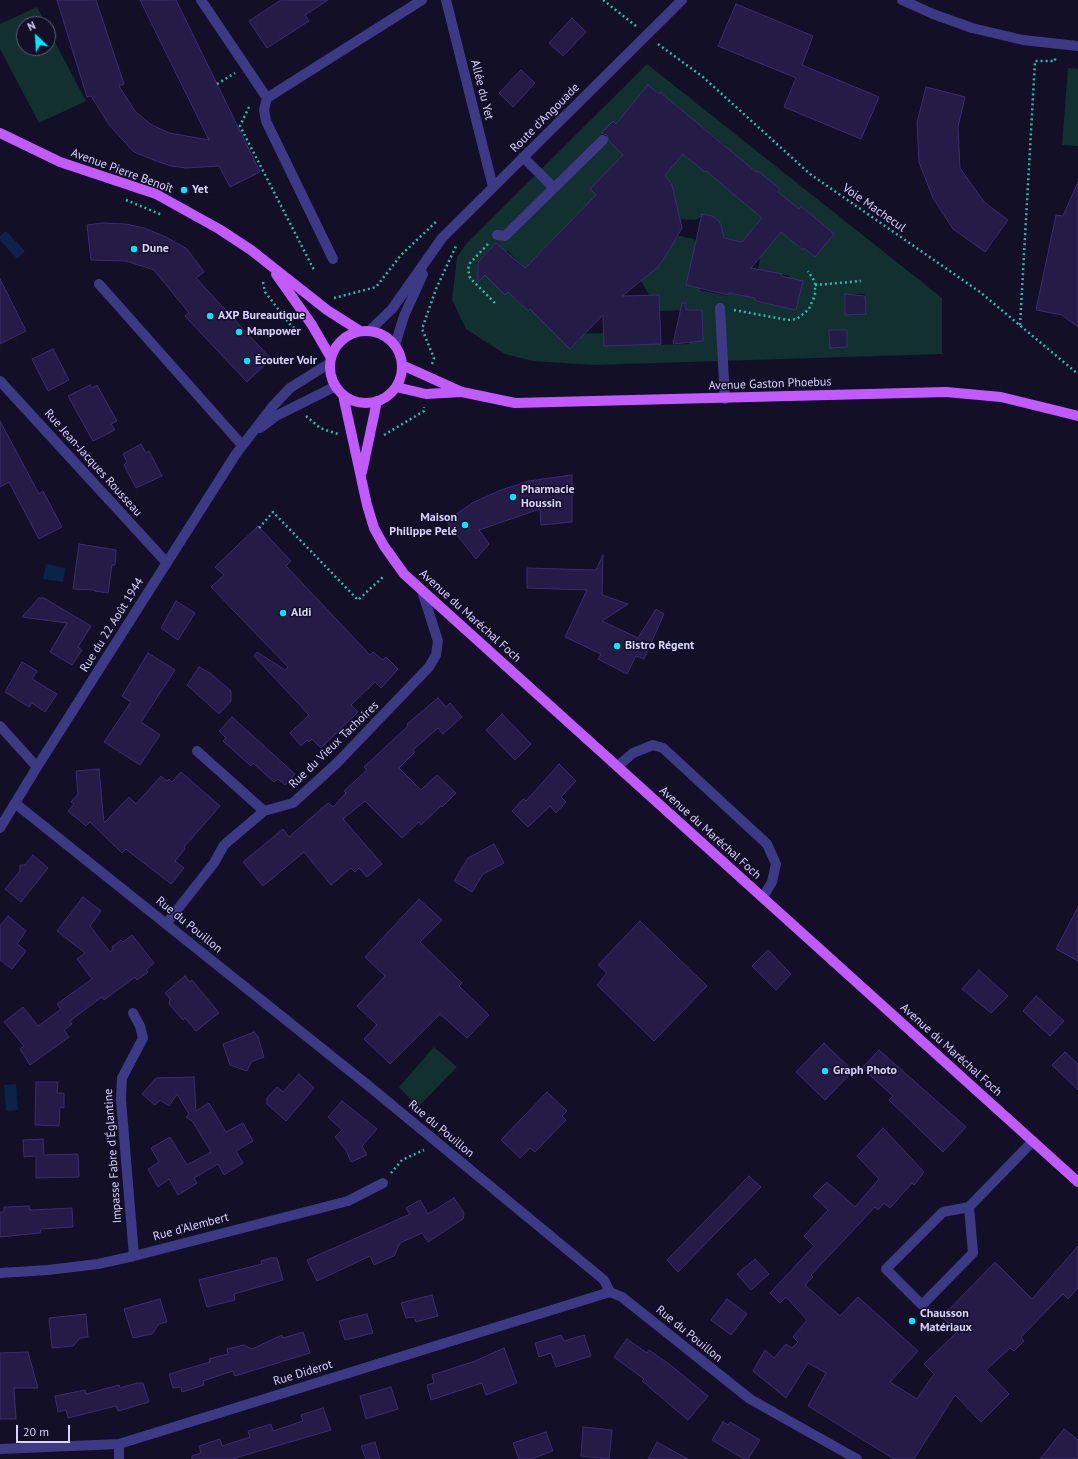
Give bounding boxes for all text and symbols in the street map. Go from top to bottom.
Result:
north arrow [16,16,56,56]
text: N [25,18,38,34]
street label: Allée du Yet [468,59,496,121]
street label: Route d'Angouade [507,80,583,156]
street label: Avenue Pierre Benoît [69,146,175,196]
street label: Voie Machecul [840,181,908,235]
place label: Yet [192,183,208,197]
marker: Yet [179,185,189,195]
place label: Dune [142,242,169,256]
marker: Dune [129,244,139,254]
place label: AXP Bureautique [218,309,305,323]
marker: AXP Bureautique [205,311,215,321]
place label: Manpower [247,325,301,339]
marker: Manpower [234,327,244,337]
place label: Écouter Voir [255,354,317,368]
marker: Écouter Voir [242,356,252,366]
street label: Avenue Gaston Phoebus [708,375,832,393]
street label: Rue Jean-Jacques Rousseau [41,406,145,520]
place label: Pharmacie Houssin [521,483,575,511]
marker: Pharmacie Houssin [508,492,518,502]
place label: Maison Philippe Pelé [389,511,457,539]
marker: Maison Philippe Pelé [460,520,470,530]
street label: Avenue du Maréchal Foch [416,567,524,665]
street label: Rue du 22 Août 1944 [77,575,147,675]
place label: Aldi [291,606,311,620]
marker: Aldi [278,608,288,618]
place label: Bistro Régent [625,639,694,653]
marker: Bistro Régent [612,641,622,651]
street label: Rue du Vieux Tachoires [286,698,382,792]
street label: Avenue du Maréchal Foch [656,784,764,882]
street label: Rue du Pouillon [153,894,225,956]
street label: Avenue du Maréchal Foch [897,1001,1005,1099]
place label: Graph Photo [833,1064,897,1078]
marker: Graph Photo [820,1066,830,1076]
street label: Impasse Fabre d'Églantine [101,1088,125,1224]
street label: Rue du Pouillon [405,1097,477,1161]
street label: Rue d'Alembert [152,1210,230,1244]
street label: Rue du Pouillon [653,1303,725,1365]
place label: Chausson Matériaux [920,1307,972,1335]
marker: Chausson Matériaux [907,1316,917,1326]
street label: Rue Diderot [272,1357,334,1389]
scale bar [18,1417,72,1443]
text: 20 m [23,1424,49,1439]

